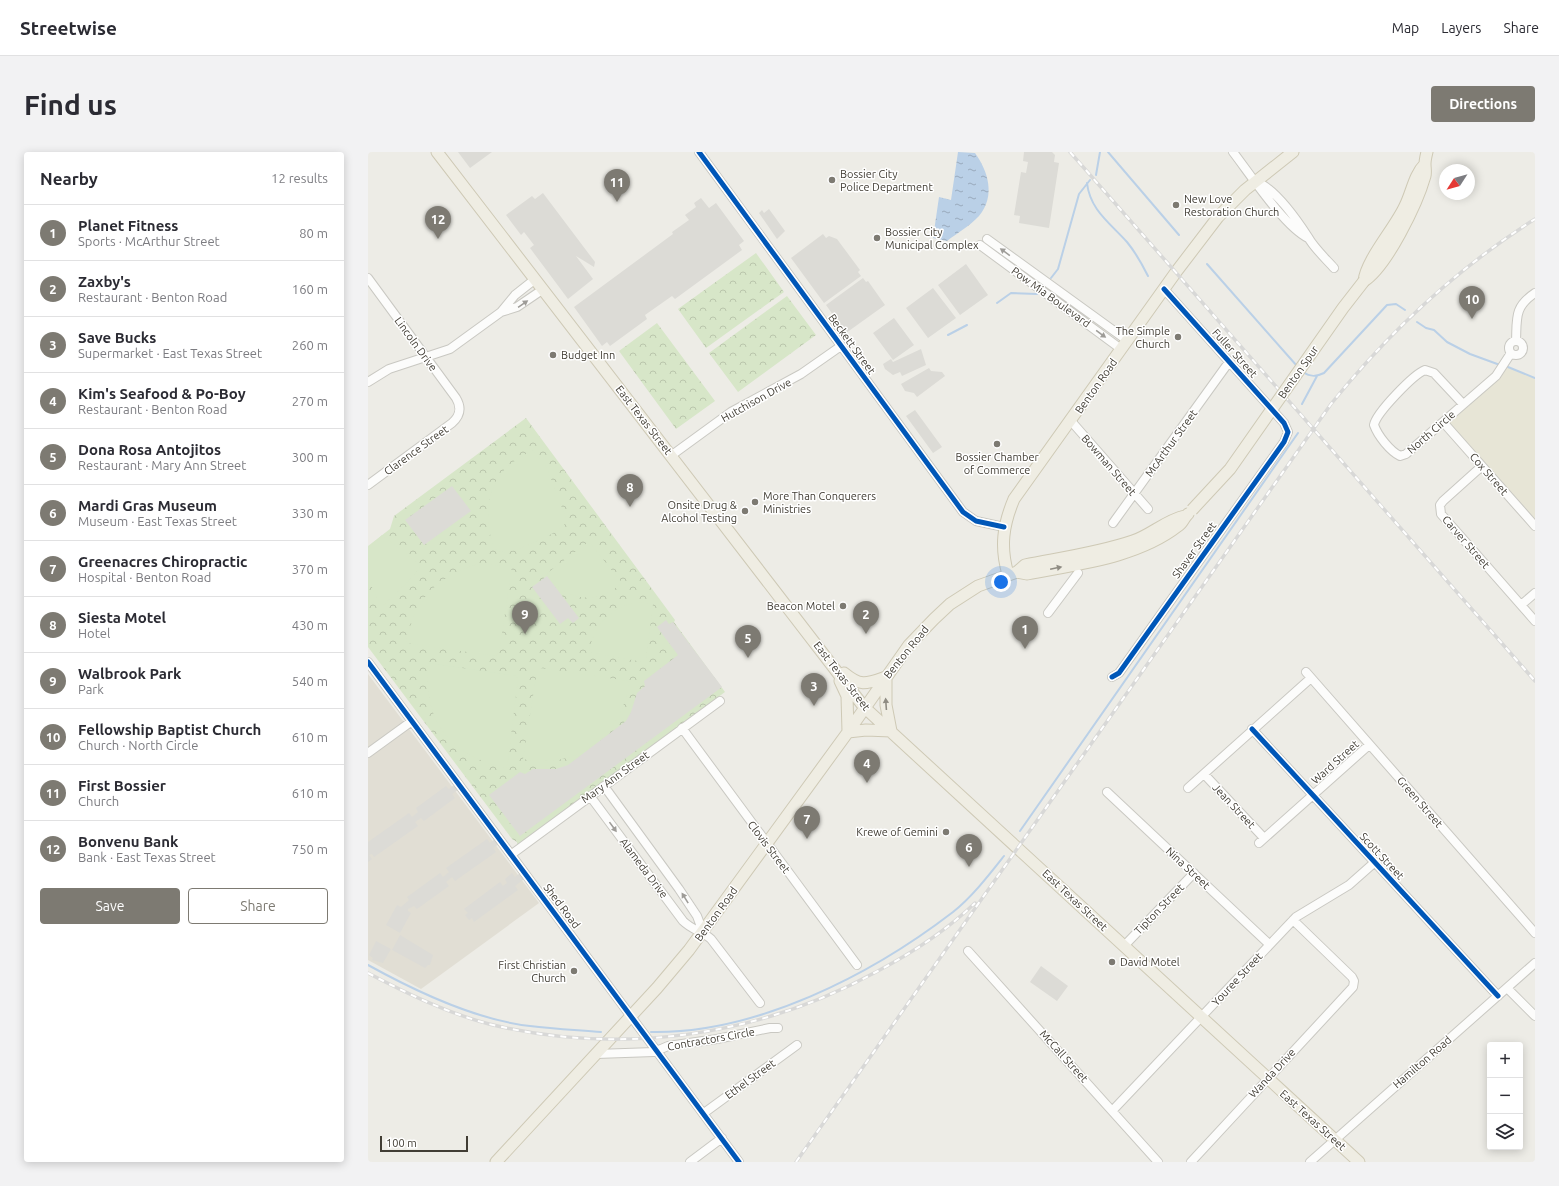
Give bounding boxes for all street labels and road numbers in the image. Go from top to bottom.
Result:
street label: Pow Mia Boulevard [1009,264,1093,330]
street label: Beckett Street [826,312,878,377]
street label: Lincoln Drive [392,315,440,373]
street label: Fuller Street [1210,326,1260,380]
street label: Benton Spur [1275,343,1321,401]
street label: Benton Road [1073,356,1119,416]
street label: Hutchison Drive [719,376,793,424]
street label: East Texas Street [613,383,675,457]
street label: McArthur Street [1143,406,1200,479]
street label: North Circle [1405,408,1457,456]
street label: Clarence Street [382,422,451,477]
street label: Bowman Street [1079,432,1139,498]
street label: Cox Street [1467,451,1511,498]
street label: Carver Street [1440,513,1493,571]
street label: Shaver Street [1170,519,1219,580]
street label: Benton Road [881,623,931,681]
street label: East Texas Street [811,639,873,713]
street label: Ward Street [1309,737,1362,786]
street label: Mary Ann Street [579,748,652,805]
street label: Green Street [1395,774,1446,830]
street label: Jean Street [1210,781,1258,831]
street label: Clovis Street [746,819,793,876]
street label: Scott Street [1357,830,1407,882]
street label: Alameda Drive [618,836,670,900]
street label: Nina Street [1164,845,1213,892]
street label: East Texas Street [1040,867,1110,934]
street label: Shed Road [541,881,583,931]
street label: Tipton Street [1132,881,1187,937]
street label: Benton Road [692,884,740,944]
street label: Youree Street [1209,950,1265,1008]
street label: Contractors Circle [666,1025,756,1053]
street label: McCall Street [1037,1027,1091,1085]
street label: Hamilton Road [1390,1033,1454,1091]
street label: Wanda Drive [1246,1046,1298,1100]
street label: Ethel Street [723,1056,778,1101]
street label: East Texas Street [1278,1087,1349,1153]

